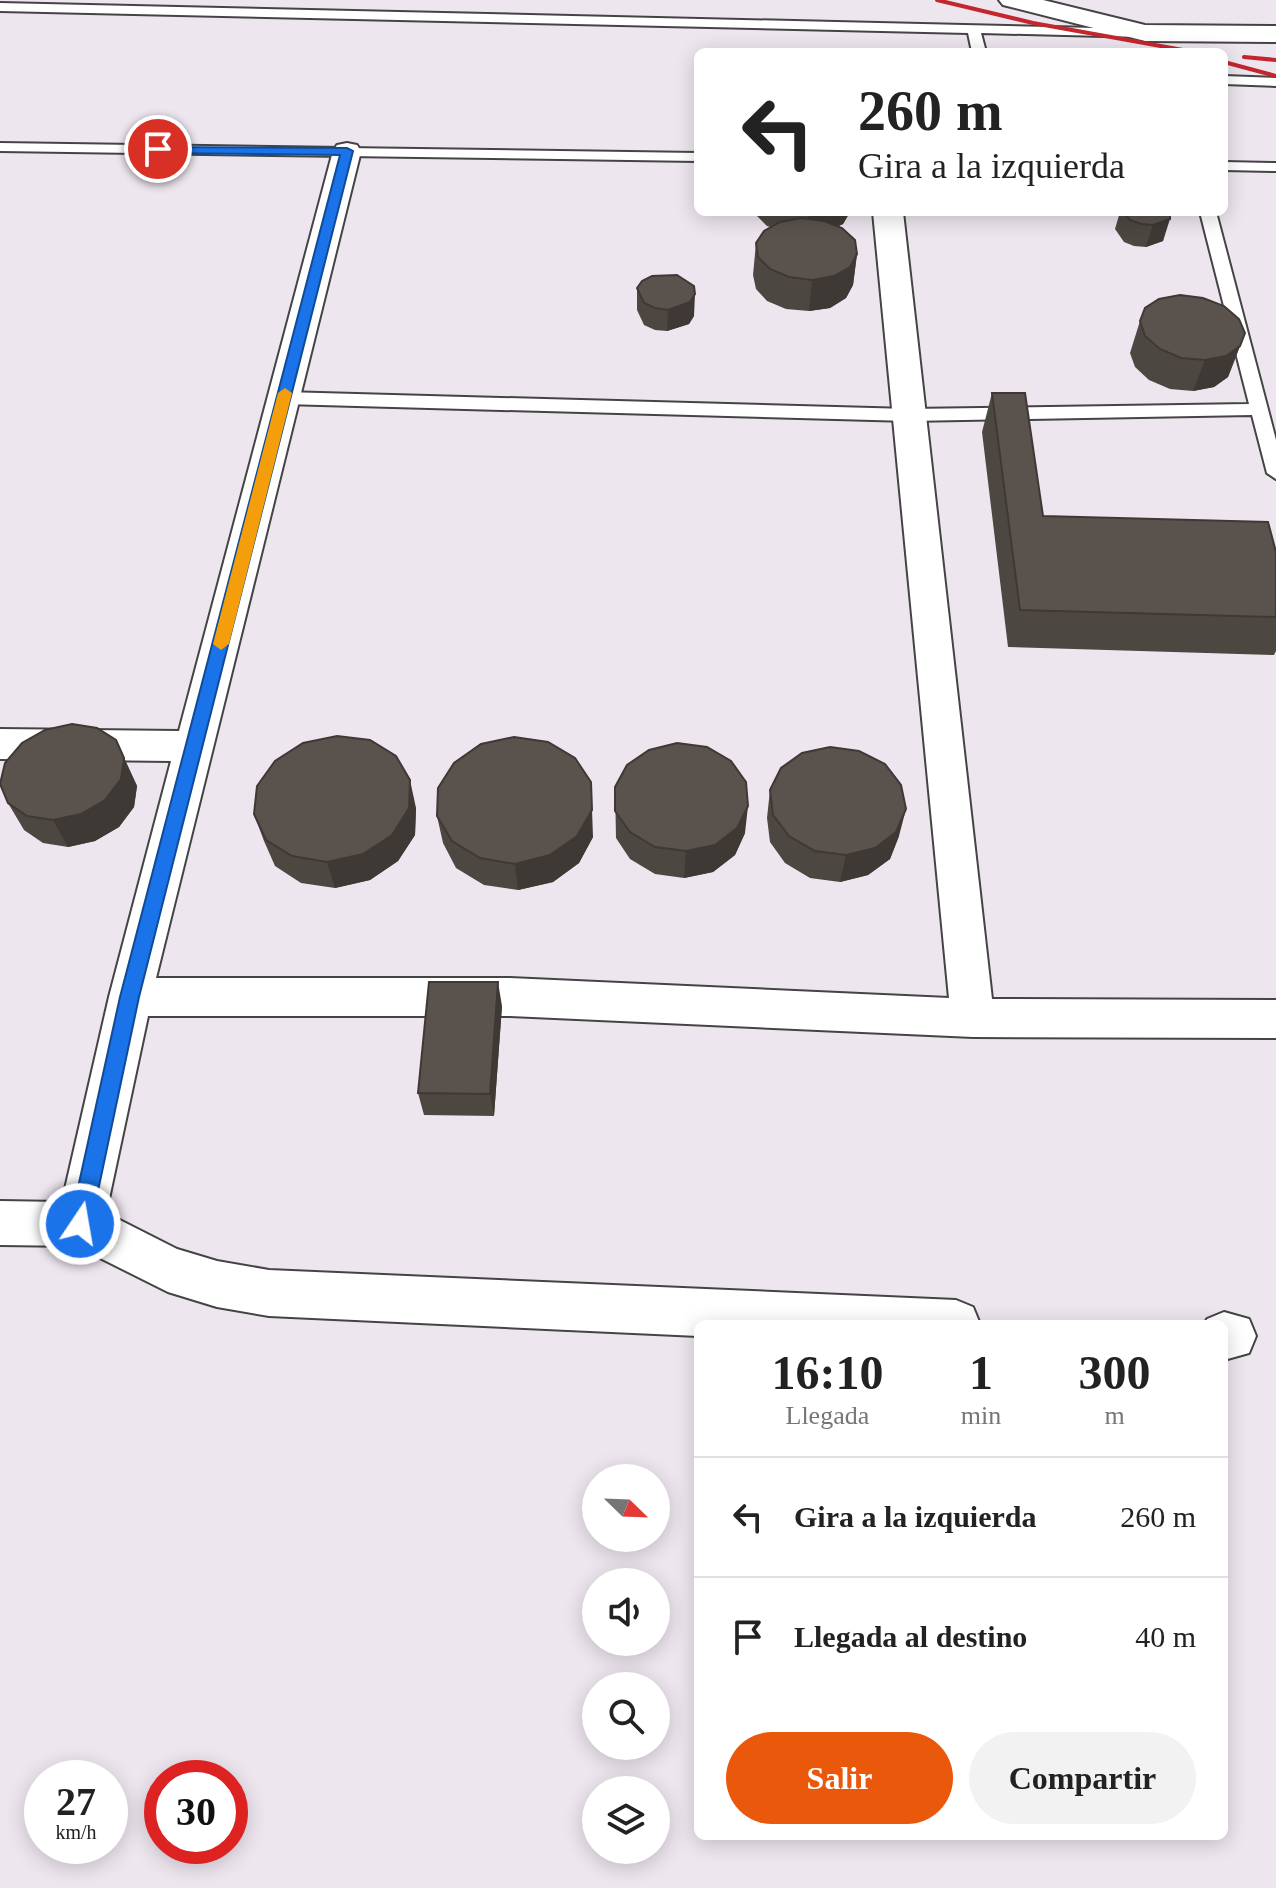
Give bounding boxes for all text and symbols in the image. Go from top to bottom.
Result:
icon: left [726,80,830,184]
text: 260 m [858,80,1003,142]
pin [124,115,192,183]
icon: arrive [136,127,180,171]
text: Gira a la izquierda [858,146,1125,186]
position arrow [38,1182,122,1266]
text: 16:10 [771,1346,883,1399]
text: 1 [969,1346,993,1399]
text: 300 [1079,1346,1151,1399]
text: Llegada [786,1401,869,1430]
text: min [961,1401,1001,1430]
text: m [1104,1401,1125,1430]
north arrow [582,1464,670,1552]
map controls [582,1464,670,1864]
icon: left [726,1495,770,1539]
text: Gira a la izquierda [794,1500,1037,1533]
text: 260 m [1120,1500,1196,1533]
button: sound [582,1568,670,1656]
icon: arrive [726,1615,770,1659]
text: Llegada al destino [794,1620,1027,1653]
text: 40 m [1135,1620,1196,1653]
button: search [582,1672,670,1760]
button: Salir [726,1732,953,1824]
button: Compartir [969,1732,1196,1824]
speed limit sign: 30 [144,1760,248,1864]
button: layers [582,1776,670,1864]
text: 27 [56,1779,96,1824]
text: km/h [55,1821,97,1843]

